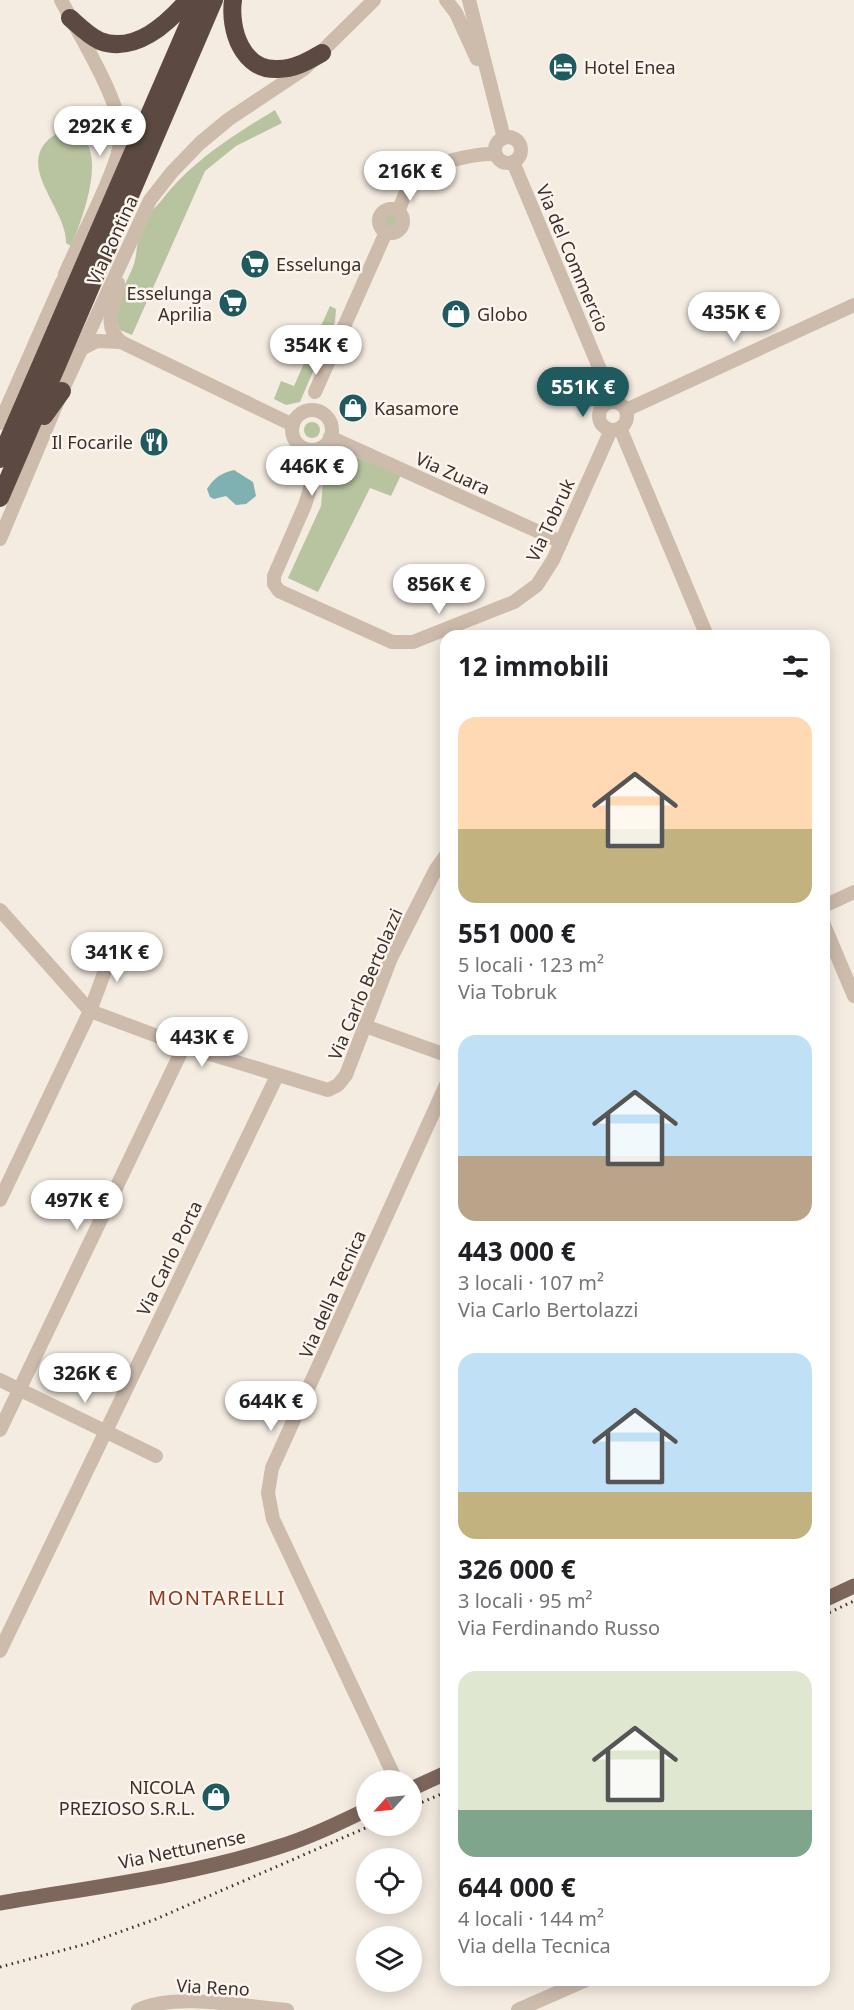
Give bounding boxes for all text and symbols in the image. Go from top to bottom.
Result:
hotel icon: Hotel Enea [547,51,579,83]
place label: Hotel Enea [584,55,676,79]
pin: 292K € [51,106,149,157]
text: 292K € [68,112,132,139]
pin: 216K € [361,151,459,202]
text: 216K € [378,157,442,184]
street label: Via del Commercio [531,181,615,335]
street label: Via Pontina [81,192,143,288]
supermarket icon: Esselunga [239,248,271,280]
place label: Esselunga [276,252,361,276]
place label: Esselunga Aprilia [127,281,212,326]
supermarket icon: Esselunga Aprilia [217,287,249,319]
pin: 435K € [685,292,783,343]
shop icon: Globo [440,298,472,330]
text: 435K € [702,298,766,325]
place label: Globo [477,302,528,326]
pin: 354K € [267,325,365,376]
text: 354K € [284,331,348,358]
pin: 551K € [534,367,632,418]
text: 551K € [551,373,615,400]
shop icon: Kasamore [337,392,369,424]
place label: Kasamore [374,396,459,420]
restaurant icon: Il Focarile [138,426,170,458]
place label: Il Focarile [52,430,133,454]
pin: 446K € [263,446,361,497]
street label: Via Zuara [412,446,494,500]
text: 446K € [280,452,344,479]
street label: Via Tobruk [520,474,580,565]
pin: 856K € [390,564,488,615]
text: 856K € [407,570,471,597]
text: 12 immobili [458,648,609,684]
icon: filters [779,650,812,683]
icon: home [581,756,689,864]
street label: Via Carlo Bertolazzi [322,905,408,1063]
text: 551 000 € [458,915,576,951]
pin: 341K € [68,932,166,983]
text: 341K € [85,938,149,965]
text: 5 locali · 123 m² [458,951,604,978]
text: Via Tobruk [458,978,557,1005]
pin: 443K € [153,1017,251,1068]
text: 443K € [170,1023,234,1050]
icon: home [581,1074,689,1182]
pin: 497K € [28,1180,126,1231]
text: 497K € [45,1186,109,1213]
street label: Via Carlo Porta [131,1196,207,1320]
street label: Via della Tecnica [293,1226,371,1362]
text: 443 000 € [458,1233,576,1269]
text: 3 locali · 107 m² [458,1269,604,1296]
text: Via Carlo Bertolazzi [458,1296,638,1323]
pin: 326K € [36,1353,134,1404]
text: 326K € [53,1359,117,1386]
pin: 644K € [222,1381,320,1432]
text: 644K € [239,1387,303,1414]
icon: home [581,1392,689,1500]
text: 326 000 € [458,1551,576,1587]
district label: MONTARELLI [148,1584,286,1611]
text: 3 locali · 95 m² [458,1587,593,1614]
text: Via Ferdinando Russo [458,1614,660,1641]
icon: home [581,1710,689,1818]
north arrow [356,1770,422,1836]
map controls [356,1770,422,1992]
place label: NICOLA PREZIOSO S.R.L. [59,1775,195,1820]
shop icon: NICOLA PREZIOSO S.R.L. [200,1781,232,1813]
street label: Via Nettunense [116,1824,248,1874]
button: locate [356,1848,422,1914]
text: 644 000 € [458,1869,576,1905]
text: 4 locali · 144 m² [458,1905,604,1932]
button: layers [356,1926,422,1992]
text: Via della Tecnica [458,1932,611,1959]
street label: Via Reno [176,1973,250,2001]

